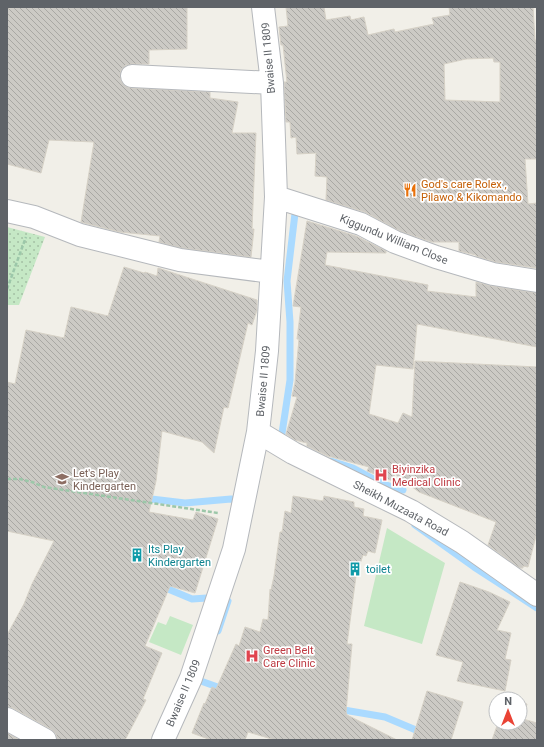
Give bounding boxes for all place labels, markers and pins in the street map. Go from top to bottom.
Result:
place label: God's care Rolex , Pilawo & Kikomando [421,178,522,204]
restaurant icon: God's care Rolex , Pilawo & Kikomando [402,182,418,198]
place label: Biyinzika Medical Clinic [392,463,461,489]
place label: Let's Play Kindergarten [73,467,136,493]
hospital icon: Biyinzika Medical Clinic [373,467,389,483]
school or university icon: Let's Play Kindergarten [54,471,70,487]
place label: Its Play Kindergarten [148,543,211,569]
building icon: Its Play Kindergarten [129,547,145,563]
building icon: toilet [347,561,363,577]
place label: toilet [366,563,391,576]
place label: Green Belt Care Clinic [263,644,316,670]
hospital icon: Green Belt Care Clinic [244,648,260,664]

